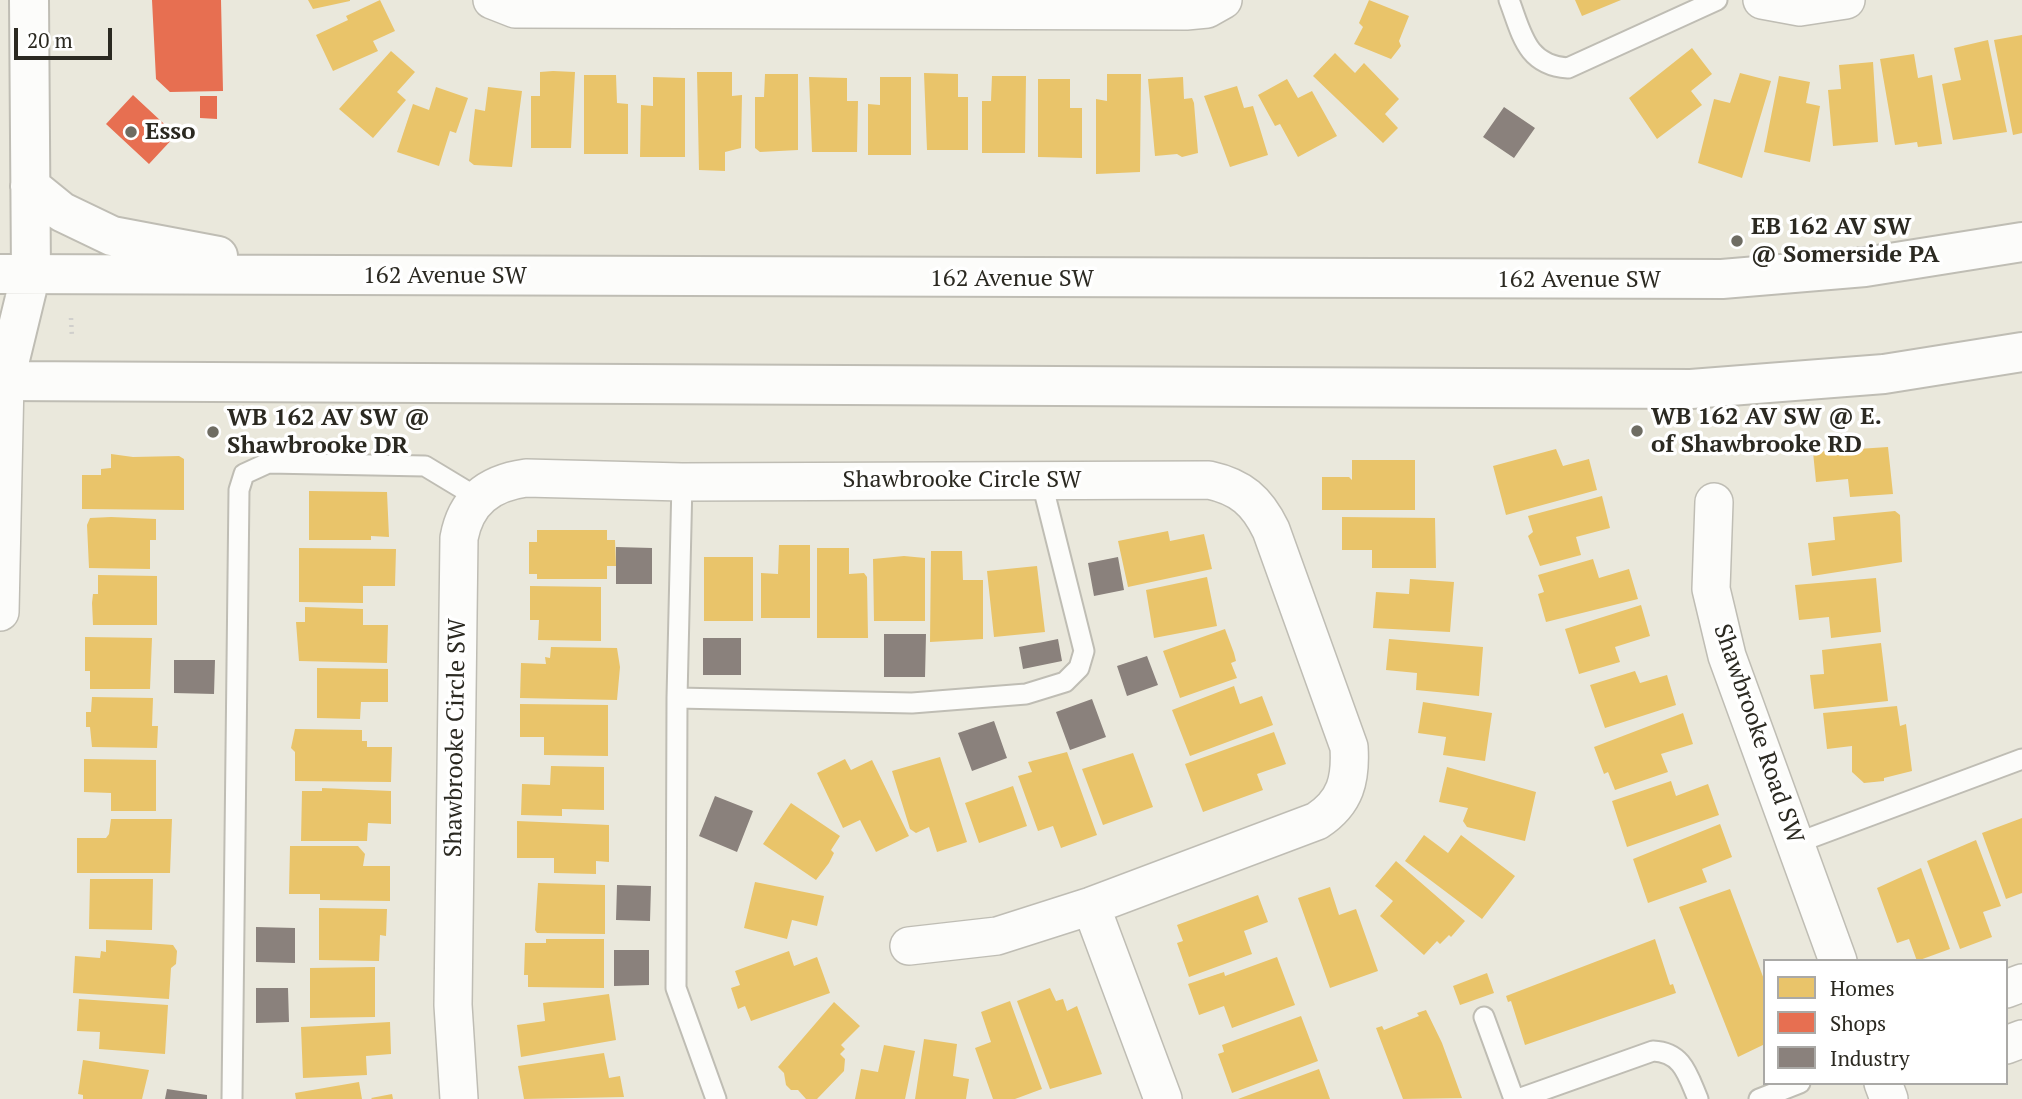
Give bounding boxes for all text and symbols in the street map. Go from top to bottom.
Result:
scale bar [18,14,116,58]
text: 20 m [27,26,73,54]
place label: Esso [145,118,195,146]
marker: Esso [123,124,139,140]
place label: EB 162 AV SW @ Somerside PA [1751,213,1939,269]
marker: EB 162 AV SW @ Somerside PA [1729,233,1745,249]
street label: 162 Avenue SW [363,262,527,290]
street label: 162 Avenue SW [930,265,1094,293]
street label: 162 Avenue SW [1497,266,1661,294]
place label: WB 162 AV SW @ E. of Shawbrooke RD [1651,403,1882,459]
place label: WB 162 AV SW @ Shawbrooke DR [227,404,430,460]
marker: WB 162 AV SW @ E. of Shawbrooke RD [1629,423,1645,439]
marker: WB 162 AV SW @ Shawbrooke DR [205,424,221,440]
street label: Shawbrooke Circle SW [843,466,1081,494]
street label: Shawbrooke Circle SW [440,618,472,858]
street label: Shawbrooke Road SW [1707,621,1809,847]
legend [1763,959,2008,1085]
text: Homes [1830,974,1895,1002]
text: Shops [1830,1009,1886,1037]
text: Industry [1830,1044,1910,1072]

